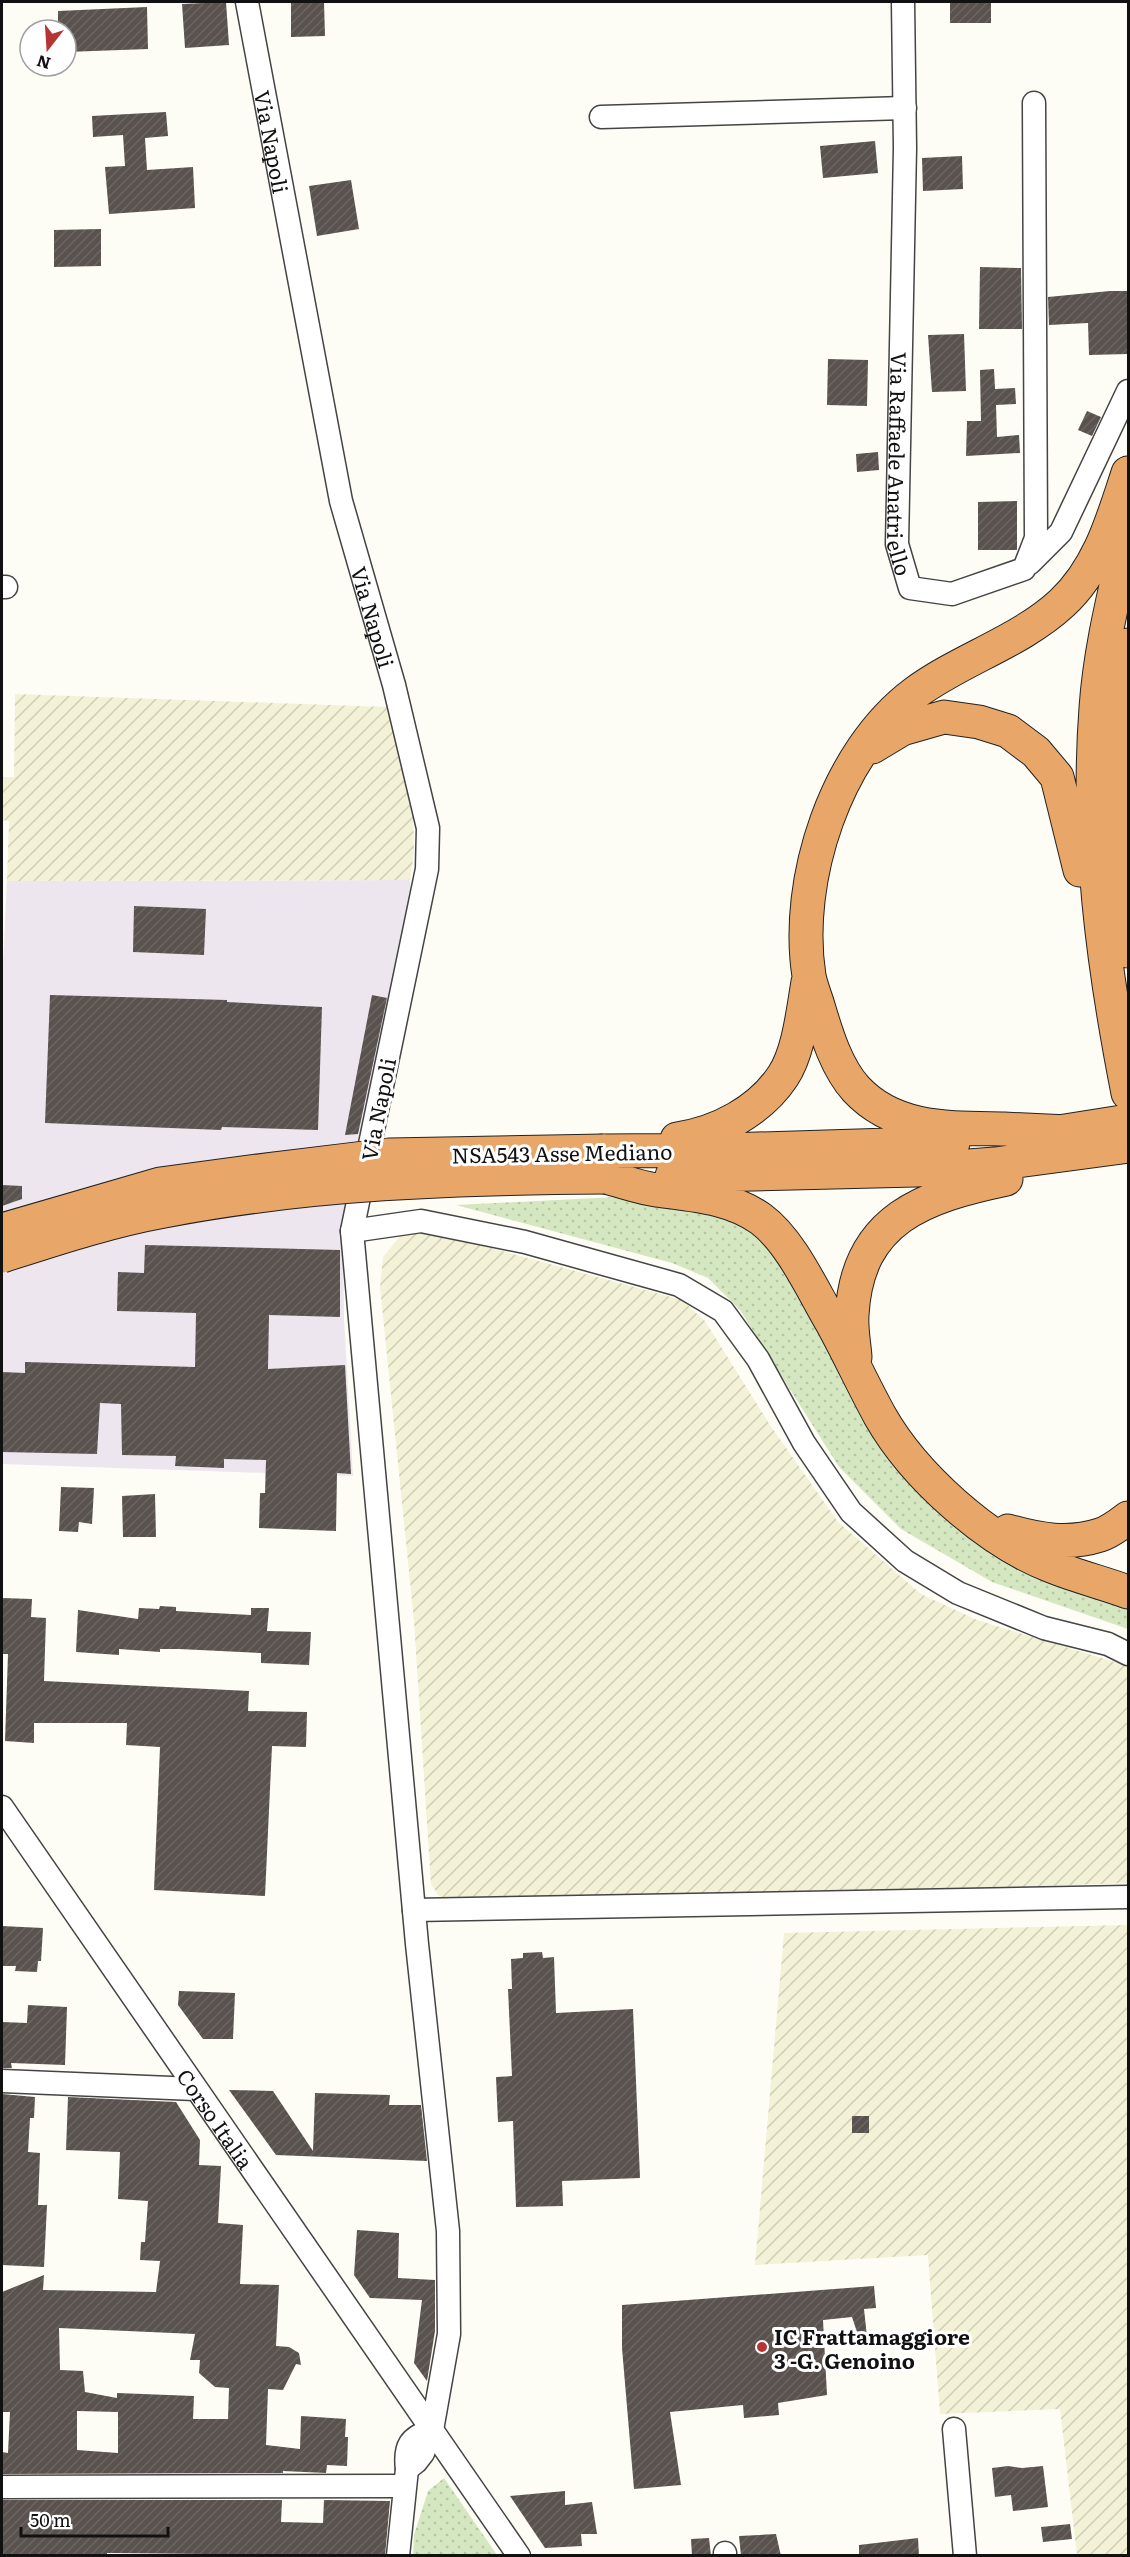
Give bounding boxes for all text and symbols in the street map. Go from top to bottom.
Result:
north arrow [18,18,78,78]
text: N [33,50,53,77]
street label: Via Napoli [248,87,298,196]
street label: Via Raffaele Anatriello [881,352,921,579]
street label: Via Napoli [345,562,404,671]
street label: Via Napoli [352,1055,402,1163]
street label: NSA543 Asse Mediano [451,1135,673,1169]
street label: Corso Italia [171,2062,263,2175]
place label: IC Frattamaggiore 3 -G. Genoino [774,2320,970,2375]
marker: IC Frattamaggiore 3 -G. Genoino [755,2340,769,2354]
scale bar [21,2500,168,2538]
text: 50 m [30,2506,71,2533]

